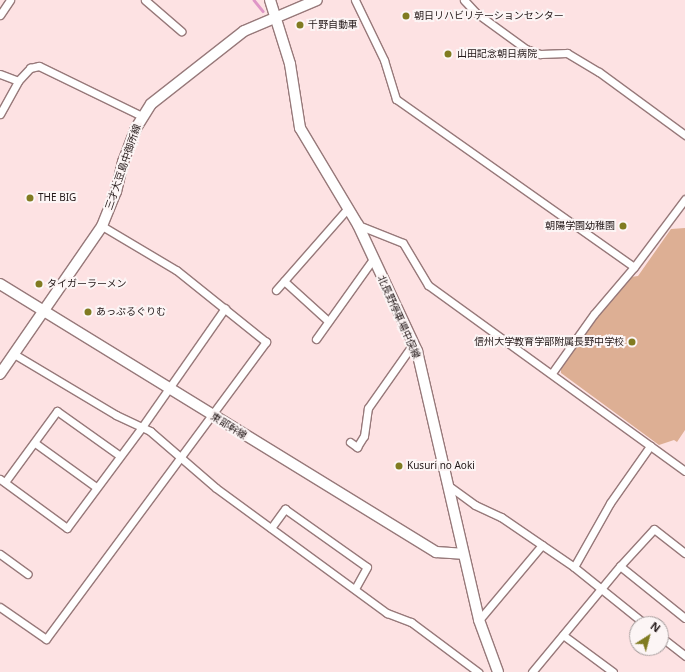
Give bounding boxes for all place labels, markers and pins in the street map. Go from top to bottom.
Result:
place label: 朝日リハビリテーションセンター [414,10,564,22]
marker: 朝日リハビリテーションセンター [401,11,411,21]
place label: 千野自動車 [308,19,358,31]
marker: 千野自動車 [295,20,305,30]
marker: 山田記念朝日病院 [442,48,454,60]
place label: 山田記念朝日病院 [457,48,537,60]
place label: THE BIG [38,192,76,204]
marker: THE BIG [25,193,35,203]
place label: 朝陽学園幼稚園 [545,220,615,232]
marker: 朝陽学園幼稚園 [618,221,628,231]
place label: タイガーラーメン [47,278,127,290]
marker: タイガーラーメン [34,279,44,289]
place label: あっぷるぐりむ [96,306,166,318]
marker: あっぷるぐりむ [83,307,93,317]
place label: 信州大学教育学部附属長野中学校 [474,336,624,348]
marker: 信州大学教育学部附属長野中学校 [627,337,637,347]
place label: Kusuri no Aoki [407,460,475,472]
marker: Kusuri no Aoki [394,461,404,471]

